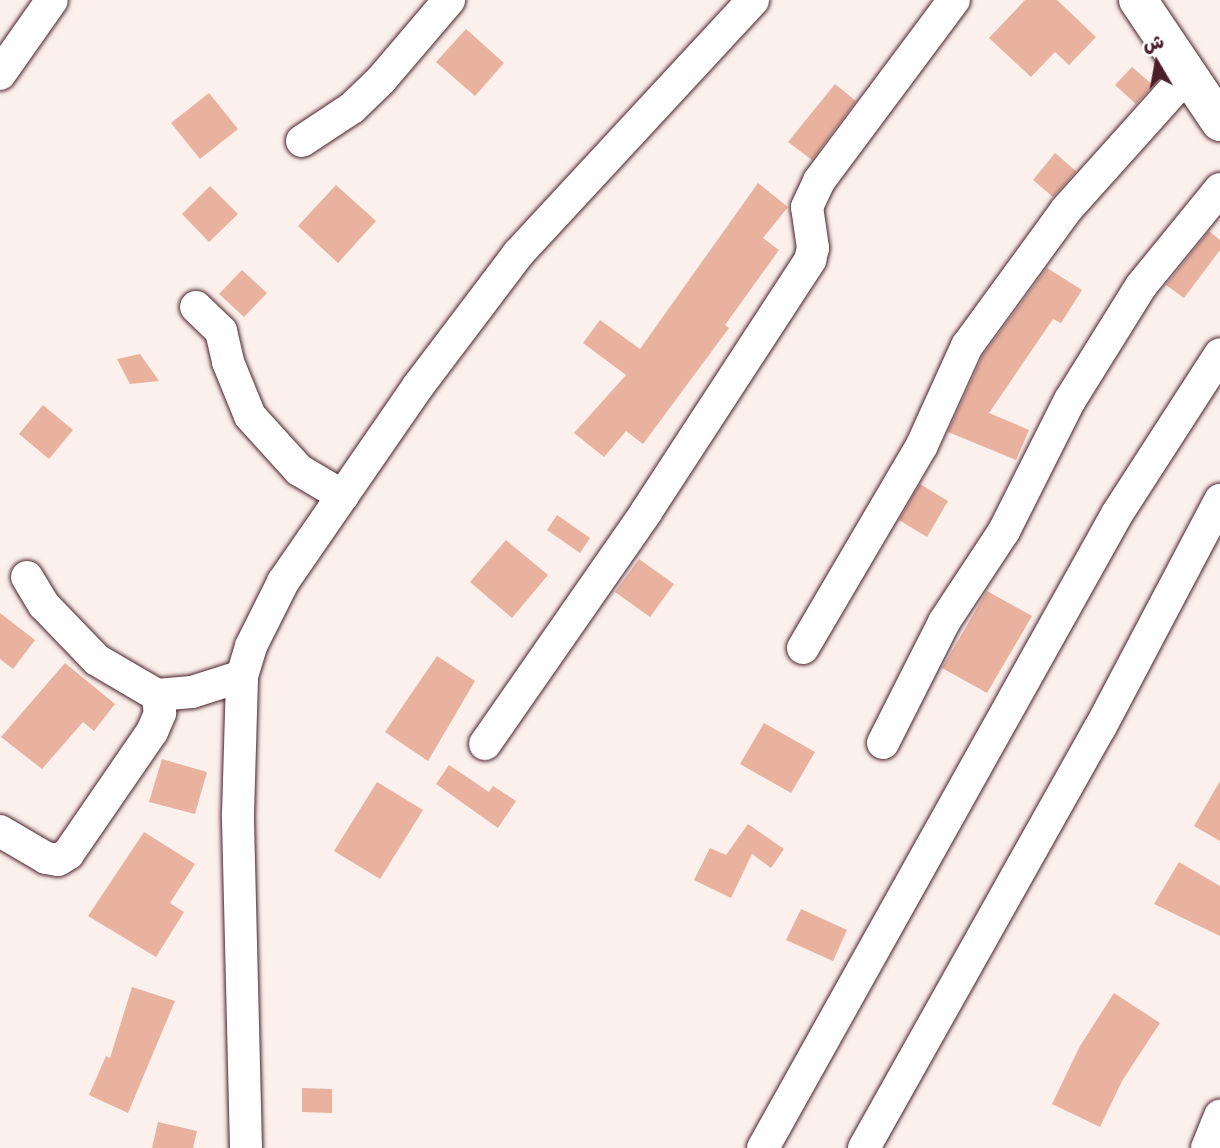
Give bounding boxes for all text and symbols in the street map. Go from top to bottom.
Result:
north arrow [1122,28,1192,98]
text: ش [1141,29,1166,56]

